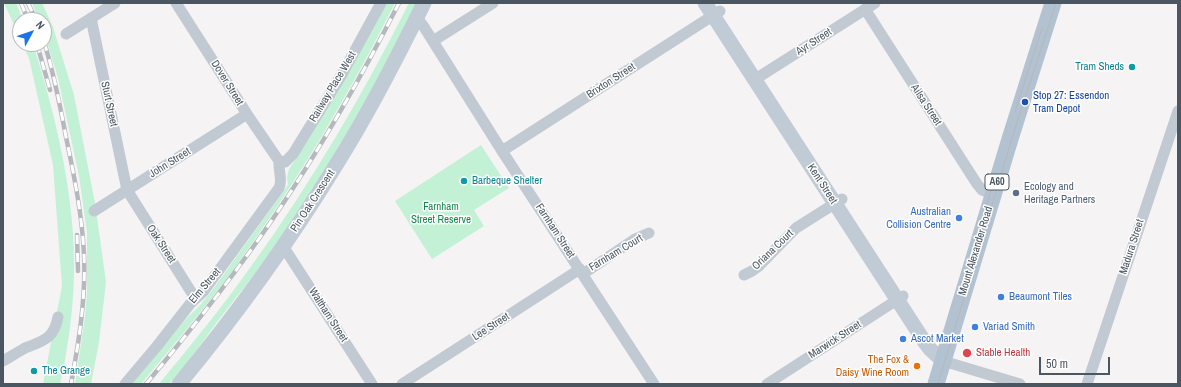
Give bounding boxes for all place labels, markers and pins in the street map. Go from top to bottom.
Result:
place label: Tram Sheds [1075,60,1124,74]
marker: Tram Sheds [1127,62,1137,72]
place label: Stop 27: Essendon Tram Depot [1033,89,1109,115]
marker: Stop 27: Essendon Tram Depot [1020,97,1030,107]
place label: Barbeque Shelter [472,174,542,188]
marker: Barbeque Shelter [459,176,469,186]
place label: Ecology and Heritage Partners [1024,180,1095,206]
marker: Ecology and Heritage Partners [1011,188,1021,198]
place label: Australian Collision Centre [886,205,951,231]
marker: Australian Collision Centre [954,213,964,223]
place label: Beaumont Tiles [1009,290,1072,304]
marker: Beaumont Tiles [996,292,1006,302]
place label: Variad Smith [983,320,1035,334]
marker: Variad Smith [970,322,980,332]
place label: Ascot Market [911,332,964,346]
marker: Ascot Market [898,334,908,344]
place label: Stable Health [976,346,1030,360]
marker: Stable Health [961,347,973,359]
place label: The Fox & Daisy Wine Room [836,353,909,379]
marker: The Fox & Daisy Wine Room [912,361,922,371]
place label: The Grange [42,364,90,378]
marker: The Grange [29,366,39,376]

